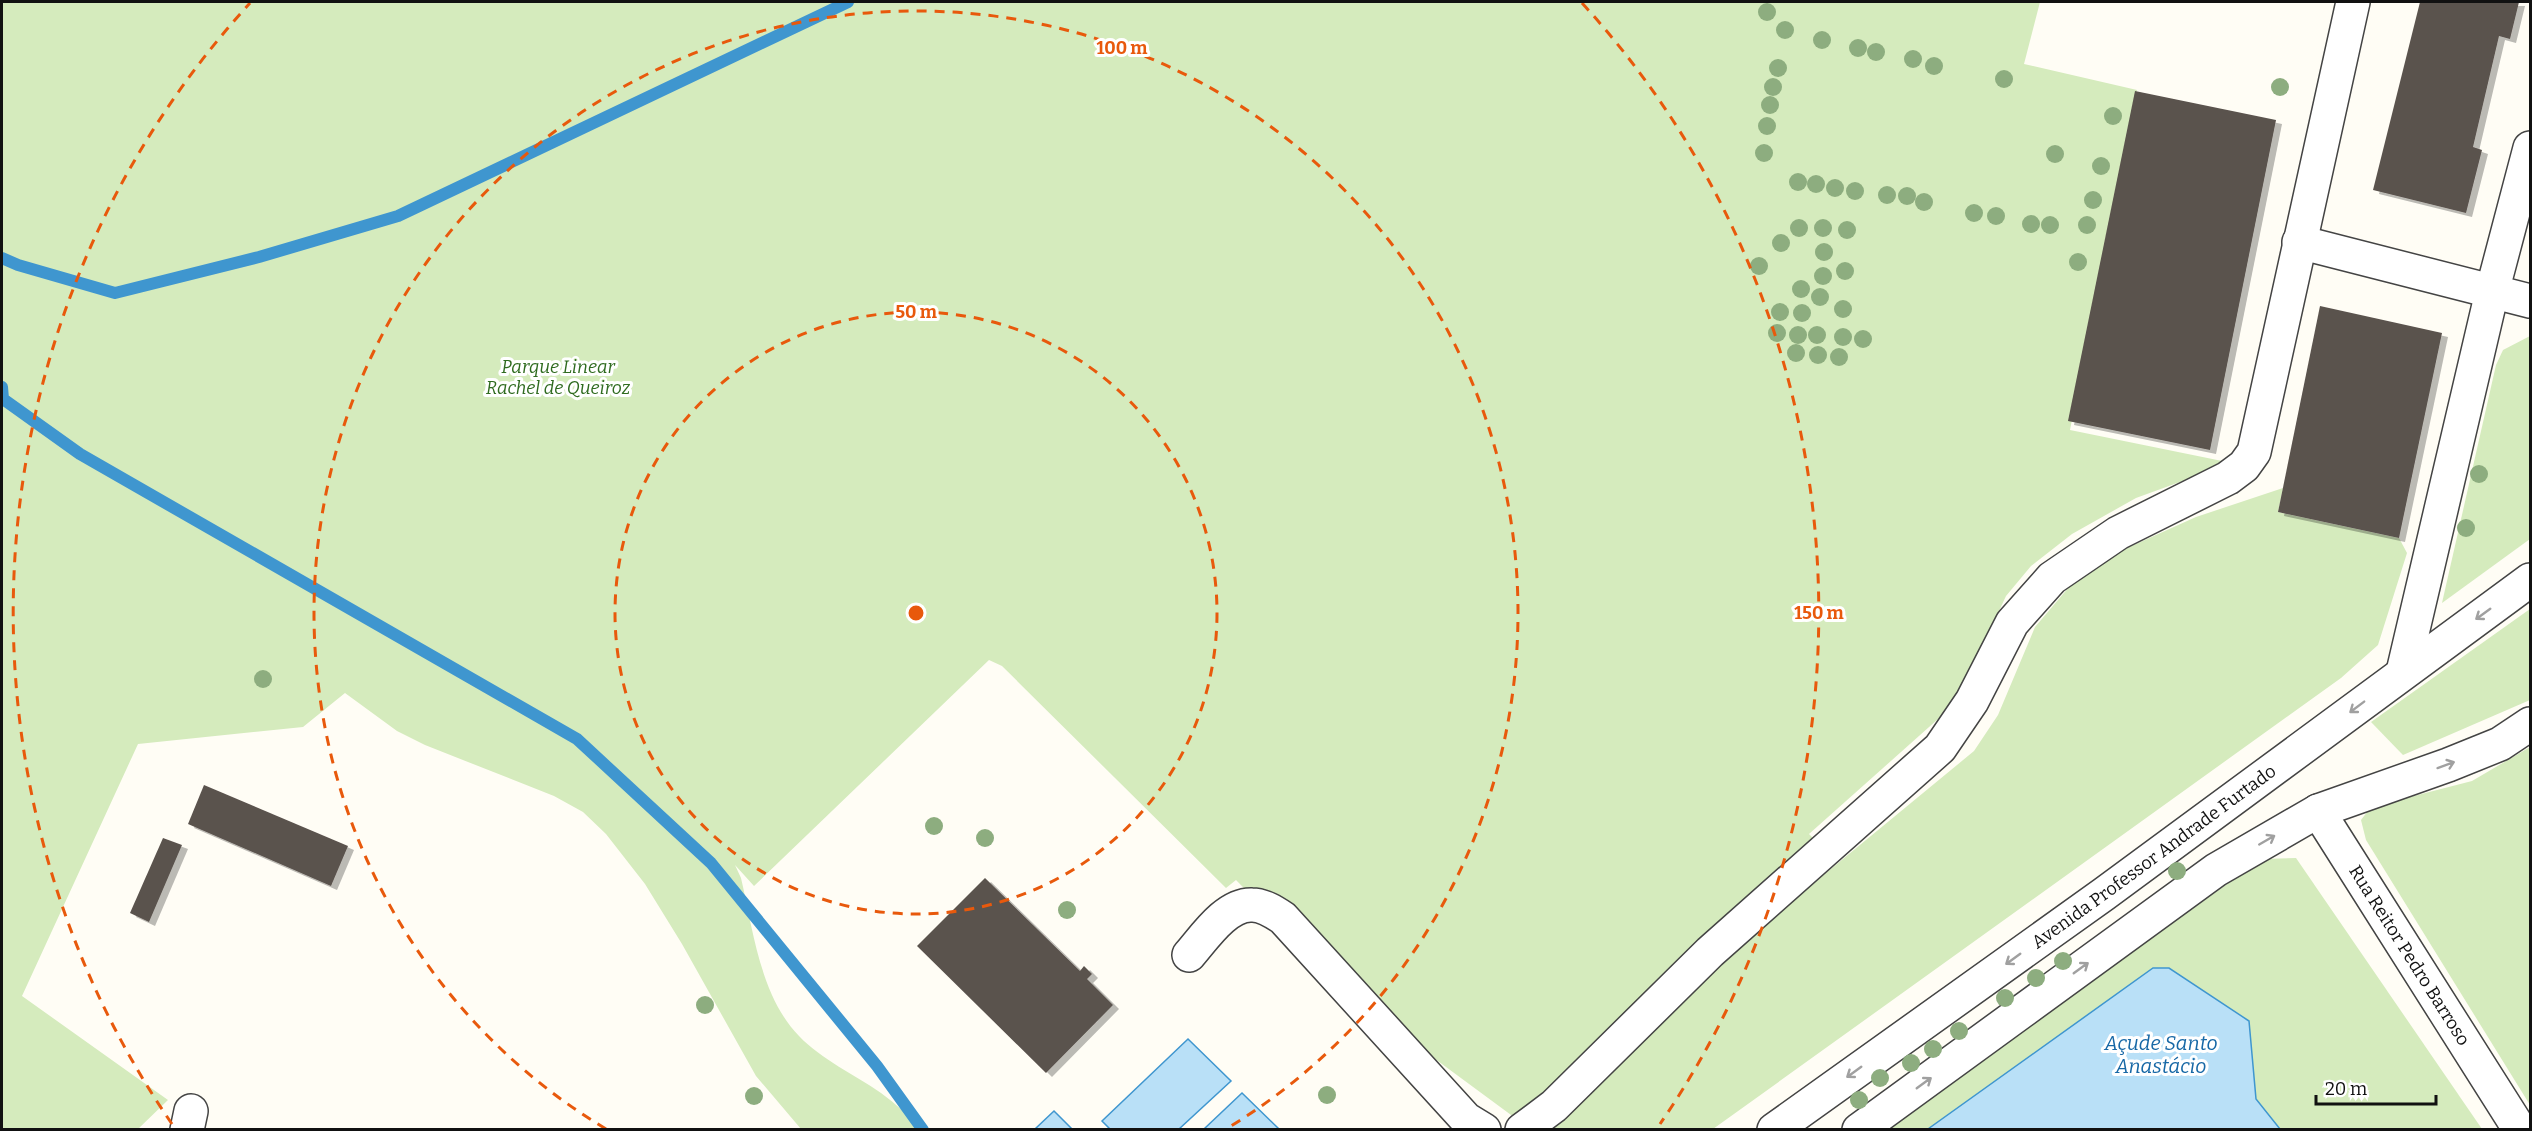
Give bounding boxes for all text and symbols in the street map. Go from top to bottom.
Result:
text: 100 m [1096,37,1148,59]
text: 50 m [895,301,937,323]
park label: Parque Linear Rachel de Queiroz [486,356,631,399]
text: 150 m [1794,602,1844,624]
centre of rings [906,603,926,623]
one-way arrow [2476,608,2492,621]
one-way arrow [2349,701,2365,714]
one-way arrow [2436,759,2455,770]
street label: Avenida Professor Andrade Furtado [2027,760,2280,953]
one-way arrow [2258,834,2275,846]
street label: Rua Reitor Pedro Barroso [2344,861,2475,1050]
one-way arrow [2005,953,2021,965]
one-way arrow [2073,962,2089,974]
water label: Açude Santo Anastácio [2103,1031,2218,1078]
one-way arrow [1847,1066,1863,1078]
scale bar [2316,1068,2436,1106]
one-way arrow [1915,1077,1931,1089]
text: 20 m [2325,1078,2367,1100]

